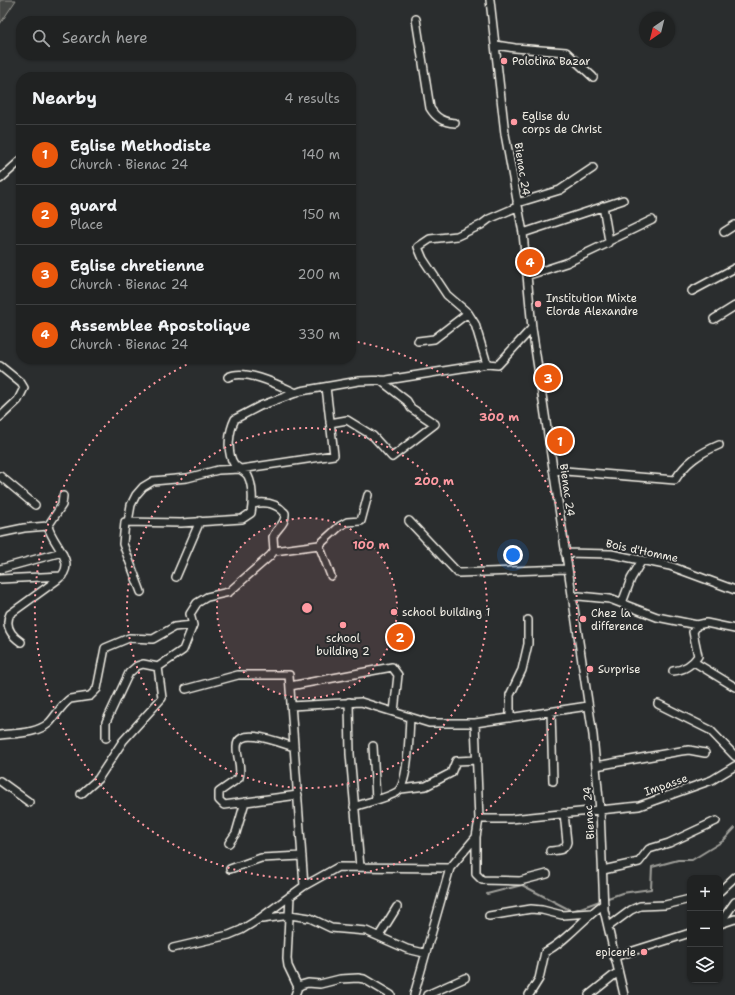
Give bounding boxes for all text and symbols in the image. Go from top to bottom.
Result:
north arrow [639,12,675,48]
search box [16,16,356,60]
icon: search [30,27,52,49]
text: Search here [62,28,148,48]
place label: Polotina Bazar [512,54,591,69]
marker: Polotina Bazar [499,56,509,66]
text: Nearby [32,87,97,109]
text: 4 results [284,90,340,107]
place label: Eglise du corps de Christ [522,109,602,137]
marker: Eglise du corps de Christ [509,117,519,127]
text: Eglise Methodiste [70,136,211,156]
street label: Bienac 24 [510,142,534,197]
text: 1 [42,146,48,163]
text: 140 m [301,146,340,163]
text: Church · Bienac 24 [70,156,188,173]
text: guard [70,196,117,216]
text: 2 [40,206,50,223]
text: 150 m [302,206,340,223]
text: Place [70,216,103,233]
pin: 4 [517,247,543,277]
text: Eglise chretienne [70,256,205,276]
text: 3 [40,266,50,283]
text: 200 m [298,266,340,283]
text: Church · Bienac 24 [70,276,188,293]
place label: Institution Mixte Elorde Alexandre [546,291,638,319]
marker: Institution Mixte Elorde Alexandre [533,299,543,309]
text: Assemblee Apostolique [70,316,251,336]
text: 4 [40,326,50,343]
text: 330 m [298,326,340,343]
text: Church · Bienac 24 [70,336,188,353]
pin: 3 [535,363,561,393]
text: 300 m [479,409,519,425]
pin: 1 [547,426,573,456]
street label: Bienac 24 [556,463,578,518]
text: 200 m [414,473,454,489]
street label: Bois d'Homme [604,536,680,566]
text: 100 m [353,537,390,553]
your location [503,545,523,565]
centre of rings [300,601,314,615]
place label: school building 1 [402,605,490,620]
place label: Chez la difference [591,606,644,634]
marker: school building 1 [389,607,399,617]
marker: Chez la difference [578,614,588,624]
marker: school building 2 [338,620,348,630]
pin: 2 [387,622,413,652]
place label: school building 2 [316,631,370,659]
place label: Surprise [598,662,640,677]
marker: Surprise [585,664,595,674]
street label: Impasse [642,771,690,799]
street label: Bienac 24 [580,786,598,840]
map controls [687,875,723,983]
button: + [687,875,723,911]
button: − [687,911,723,947]
place label: epicerie [595,945,636,960]
marker: epicerie [639,947,649,957]
button: layers [687,947,723,983]

